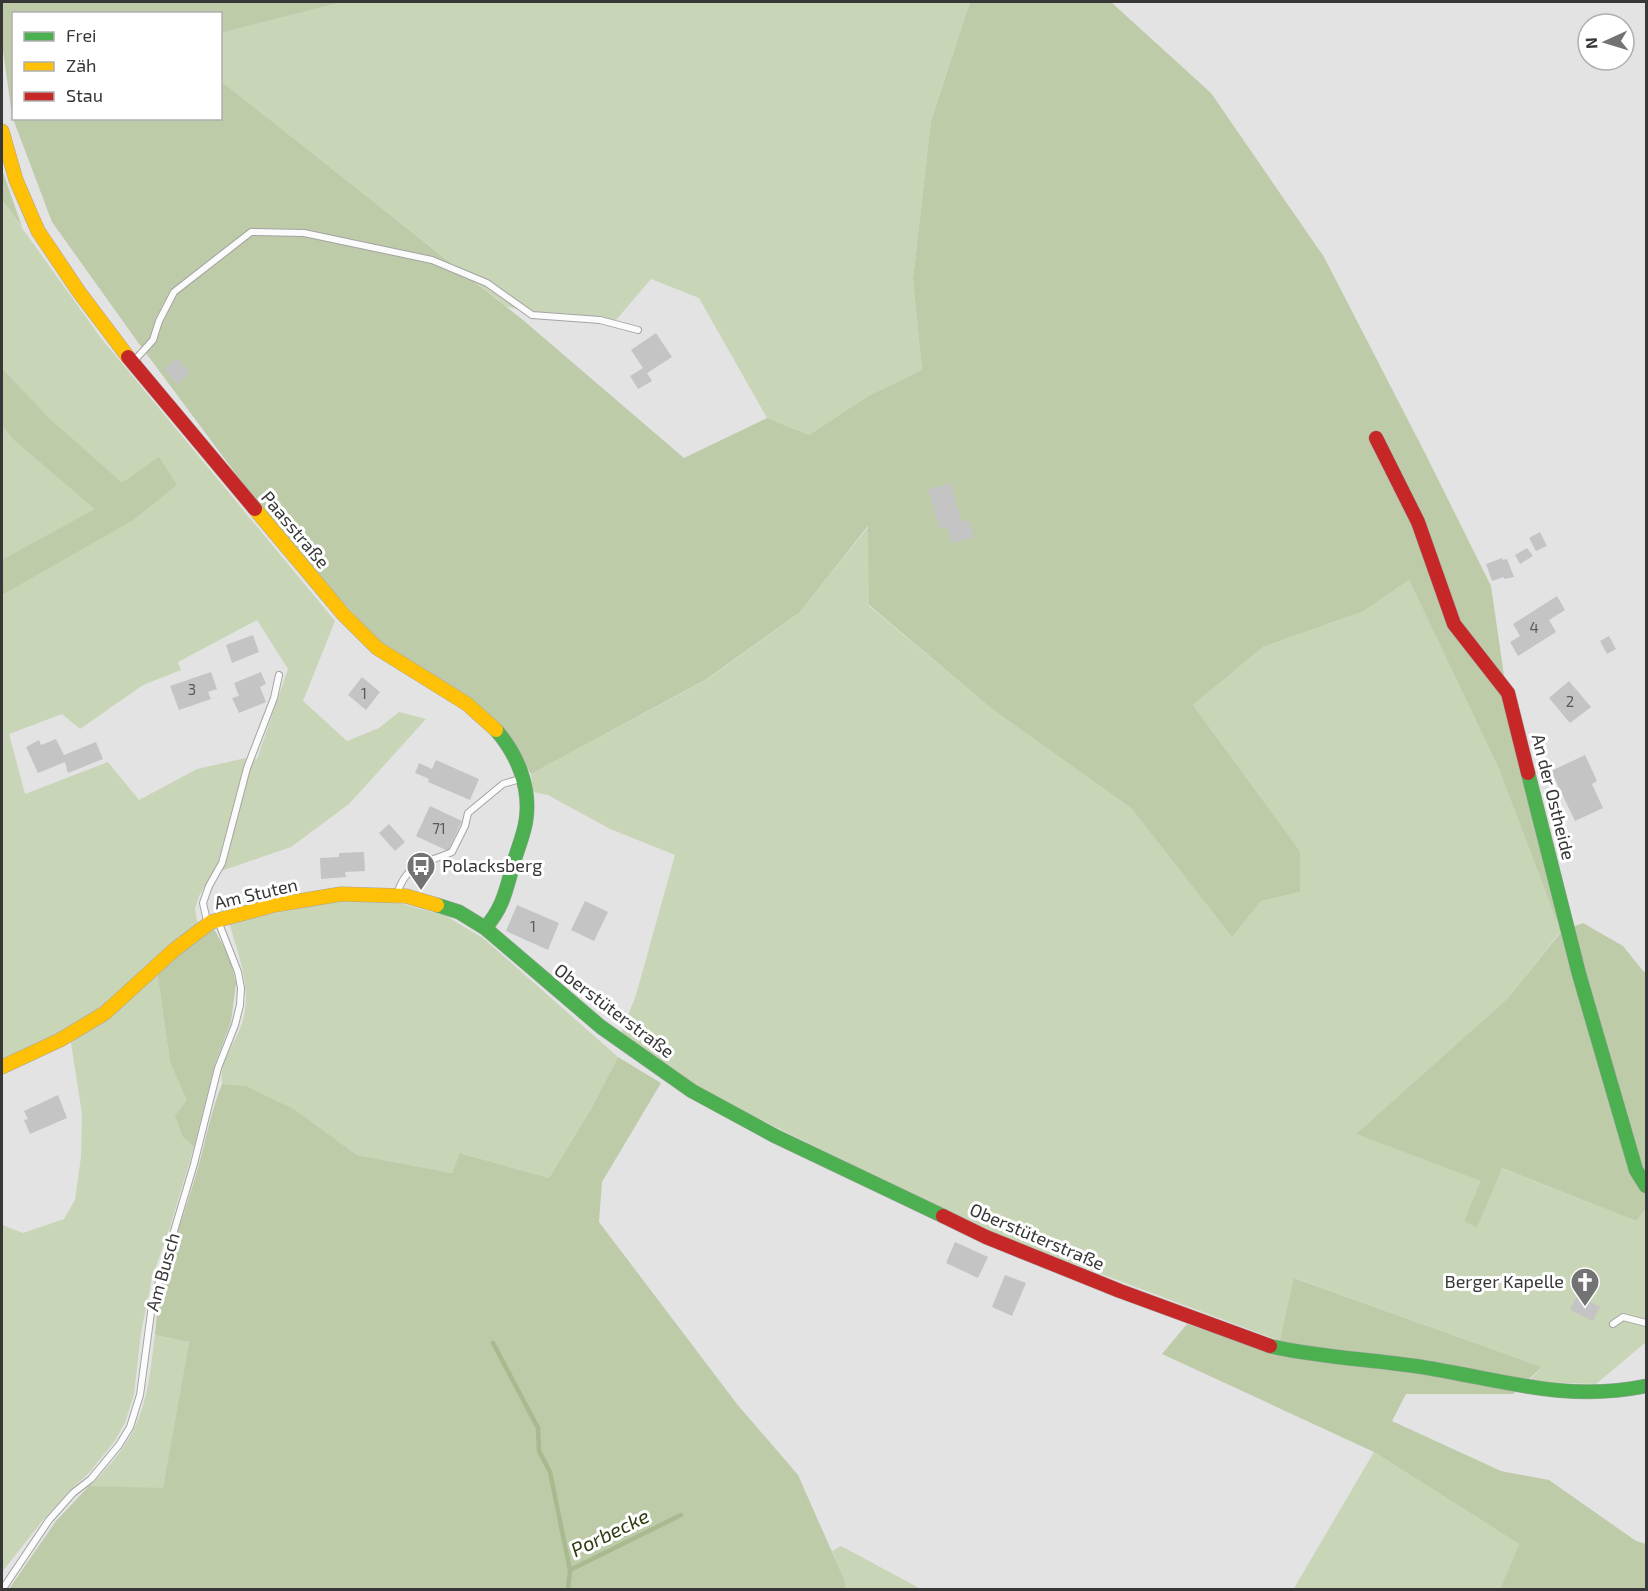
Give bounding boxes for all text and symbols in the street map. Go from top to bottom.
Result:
legend [12,12,222,120]
north arrow [1576,12,1636,72]
text: Frei [66,24,97,46]
text: N [1581,37,1600,50]
text: Zäh [66,54,97,76]
text: Stau [66,84,103,106]
street label: Paasstraße [257,486,335,573]
house number: 4 [1529,618,1539,636]
house number: 3 [188,680,196,698]
house number: 1 [361,684,367,702]
house number: 2 [1566,692,1574,710]
street label: An der Ostheide [1528,731,1580,862]
house number: 71 [432,819,446,837]
bus stop icon: Polacksberg [405,850,437,892]
place label: Polacksberg [442,854,542,876]
street label: Am Stuten [212,873,300,913]
house number: 1 [530,917,536,935]
street label: Oberstüterstraße [550,958,679,1062]
street label: Oberstüterstraße [967,1198,1108,1274]
street label: Am Busch [140,1230,184,1314]
church icon: Berger Kapelle [1569,1266,1601,1308]
place label: Berger Kapelle [1445,1270,1564,1292]
water label: Porbecke [567,1503,653,1561]

